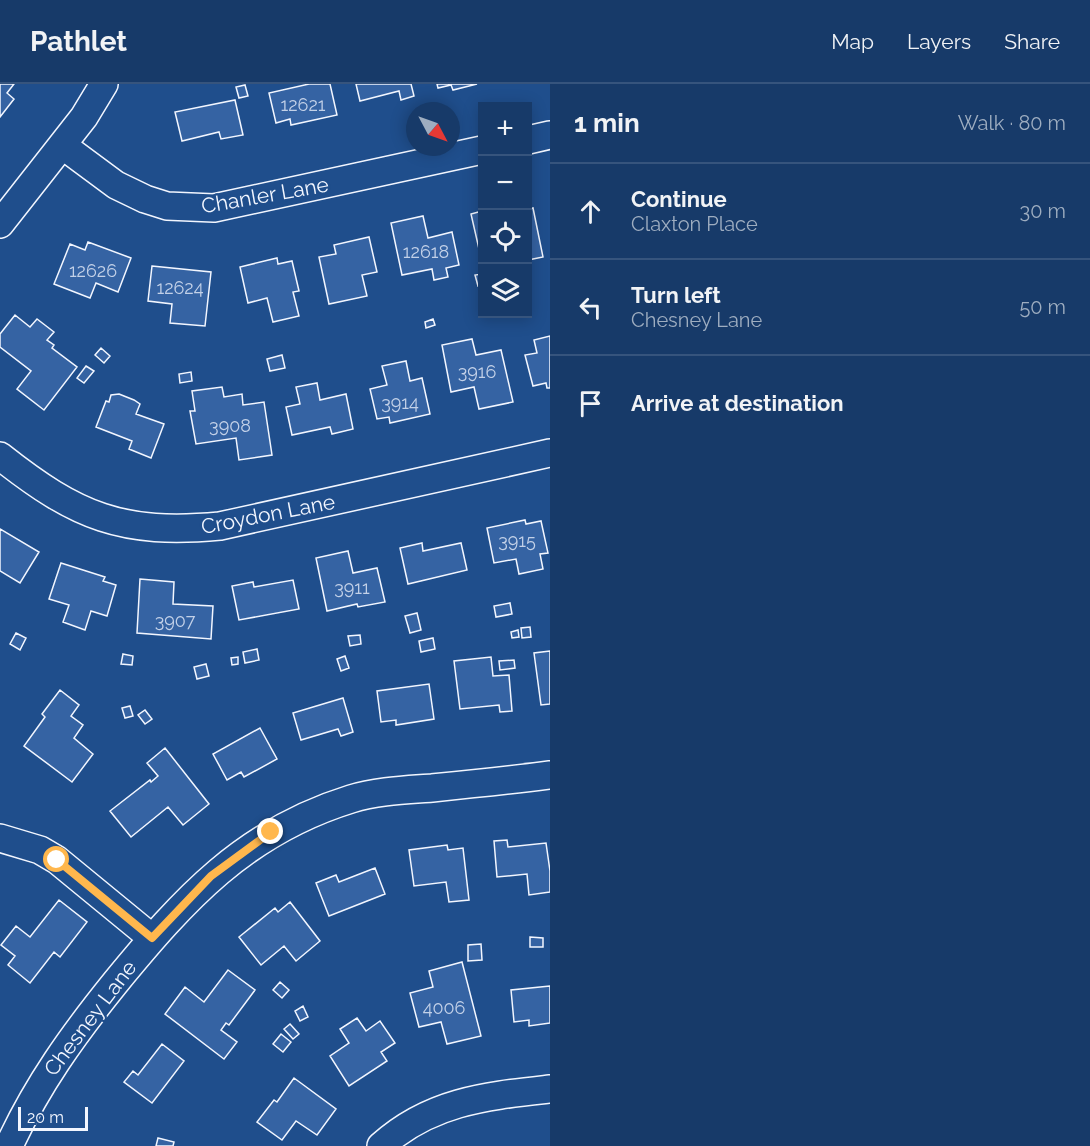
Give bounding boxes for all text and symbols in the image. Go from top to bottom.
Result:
text: Pathlet [30,25,127,58]
text: Map [831,29,874,54]
text: Layers [907,29,971,54]
text: Share [1004,29,1060,54]
house number: 12621 [280,94,326,115]
north arrow [406,102,460,156]
map controls [478,102,532,318]
button: + [478,102,532,156]
text: 1 min [574,108,640,138]
text: Walk · 80 m [958,111,1066,135]
button: − [478,156,532,210]
street label: Chanler Lane [199,172,331,218]
text: Continue [631,186,727,212]
icon: ahead [574,195,607,228]
text: 30 m [1020,199,1066,223]
button: locate [478,210,532,264]
text: Claxton Place [631,212,758,236]
house number: 12618 [403,241,449,262]
house number: 12626 [69,260,117,281]
button: layers [478,264,532,318]
house number: 12624 [156,277,204,298]
text: Turn left [631,282,721,308]
icon: left [574,291,607,324]
text: 50 m [1019,295,1066,319]
text: Chesney Lane [631,308,762,332]
house number: 3916 [458,361,497,382]
icon: arrive [574,387,607,420]
text: Arrive at destination [631,390,844,416]
house number: 3914 [381,392,419,413]
house number: 3908 [209,415,251,436]
street label: Croydon Lane [199,489,337,539]
house number: 3915 [498,530,536,551]
house number: 3911 [334,577,370,598]
house number: 3907 [155,610,196,631]
route end [257,818,283,844]
route start [43,846,69,872]
street label: Chesney Lane [39,955,141,1081]
house number: 4006 [423,997,466,1018]
scale bar [18,1104,88,1132]
text: 20 m [27,1108,64,1127]

